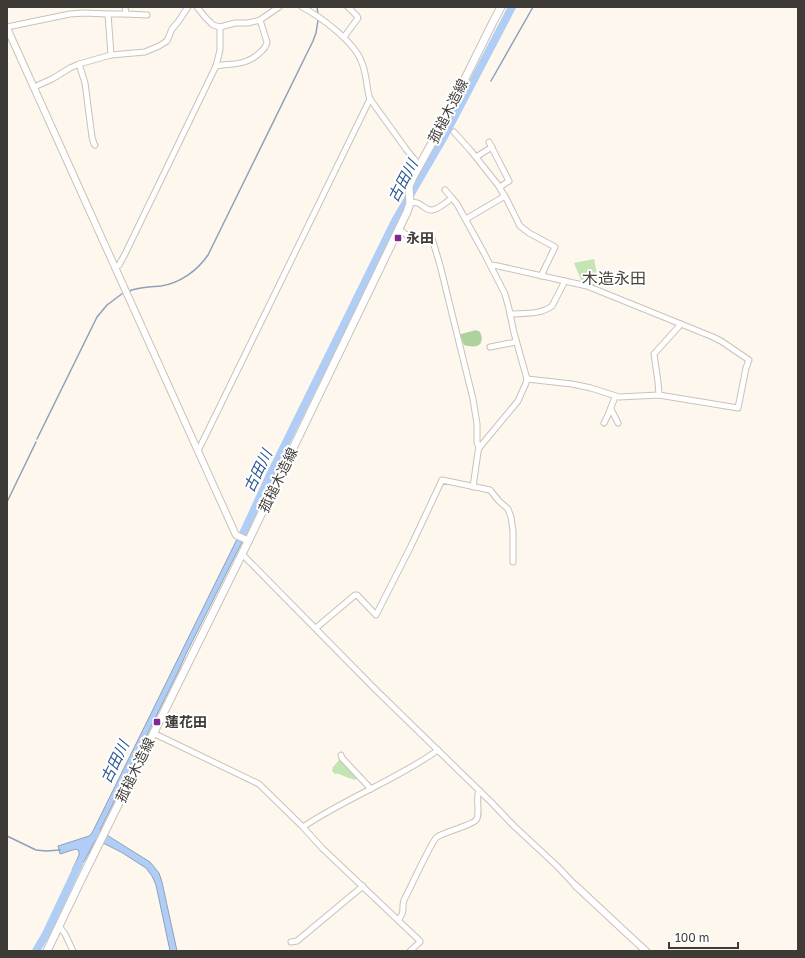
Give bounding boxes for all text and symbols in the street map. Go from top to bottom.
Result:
street label: 菰槌木造線 [424,76,471,146]
water label: 古田川 [384,155,422,205]
place label: 永田 [406,229,434,246]
marker: 永田 [393,233,403,243]
district label: 木造永田 [582,268,646,288]
water label: 古田川 [239,445,276,495]
street label: 菰槌木造線 [255,445,301,515]
place label: 蓮花田 [165,713,207,730]
marker: 蓮花田 [152,717,162,727]
street label: 菰槌木造線 [112,735,158,805]
water label: 古田川 [96,736,133,786]
scale bar [669,924,738,950]
text: 100 m [675,930,709,945]

